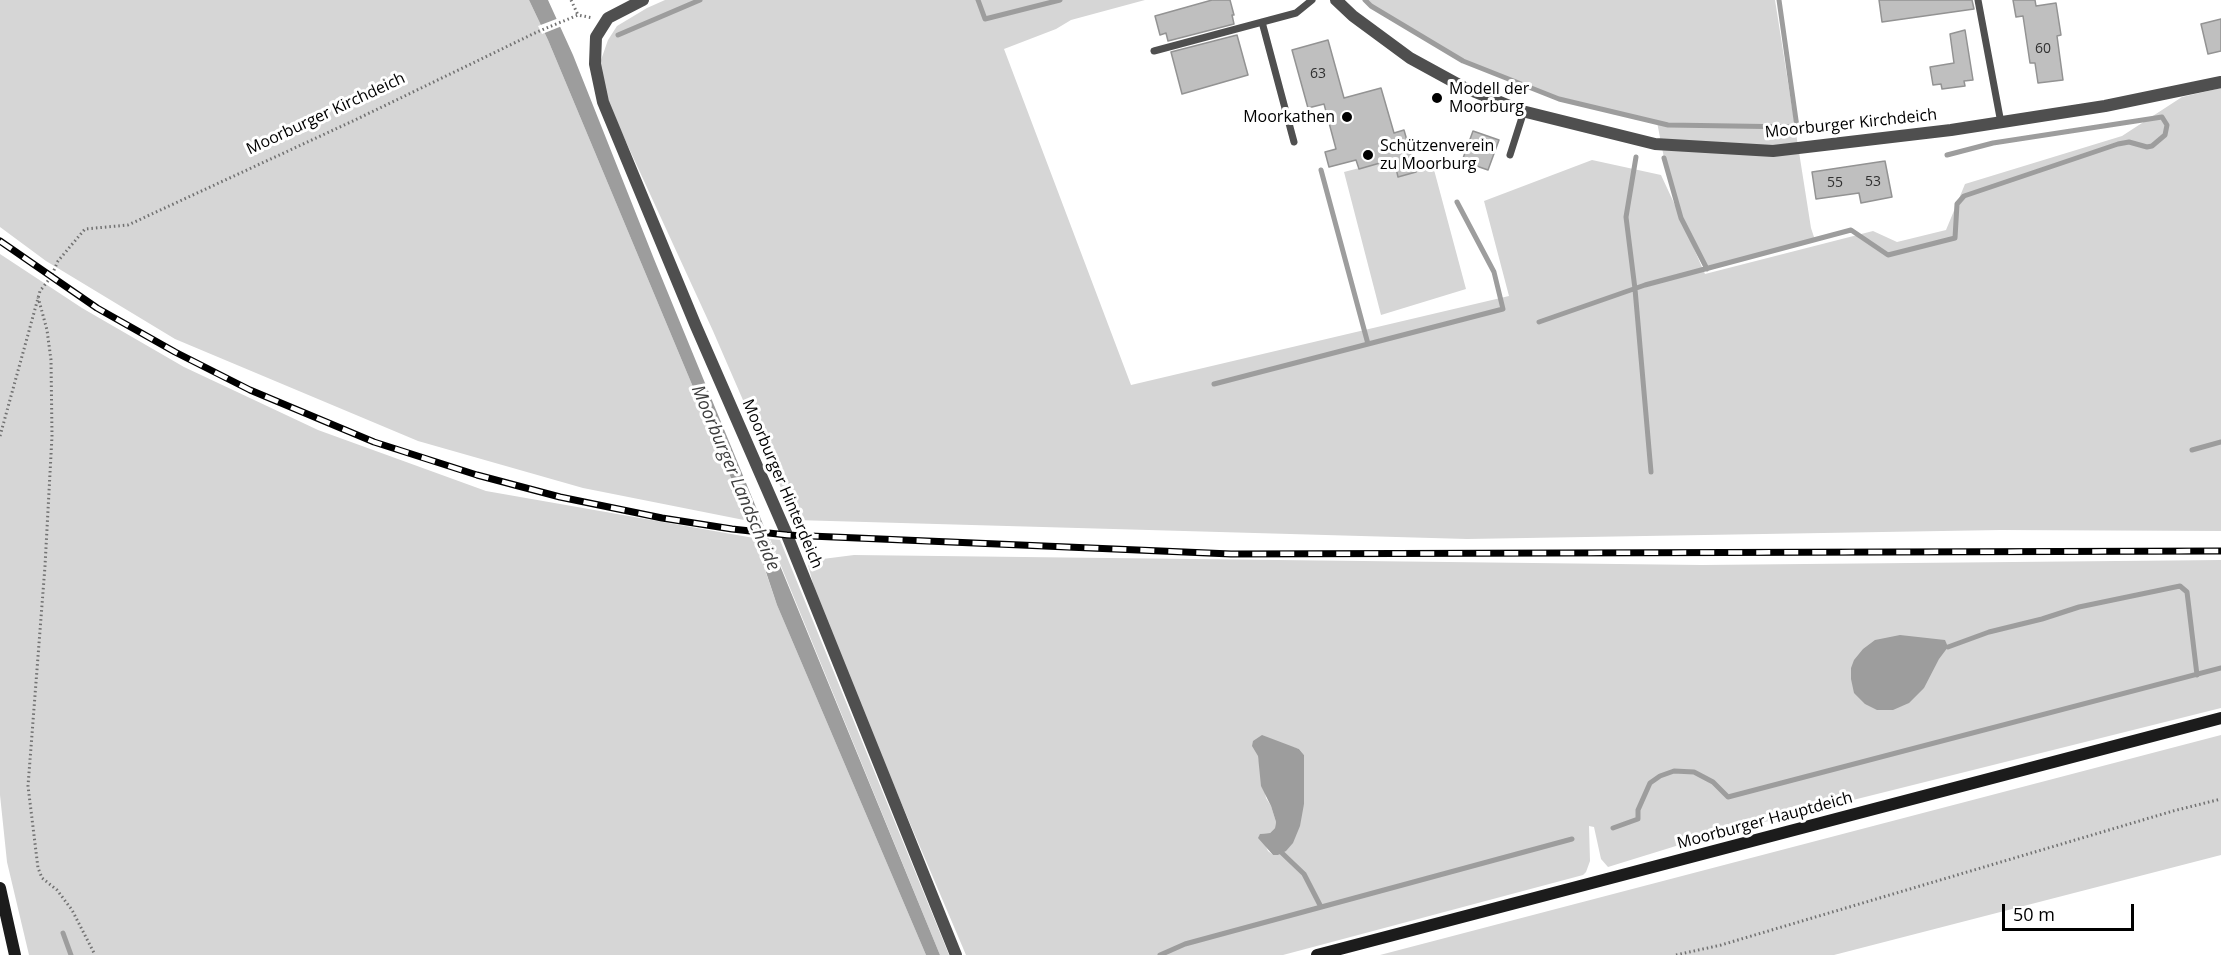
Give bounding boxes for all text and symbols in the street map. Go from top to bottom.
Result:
house number: 60 [2035,41,2051,57]
house number: 63 [1310,66,1326,82]
street label: Moorburger Kirchdeich [244,69,408,159]
place label: Modell der Moorburg [1449,79,1529,117]
marker: Modell der Moorburg [1430,91,1444,105]
street label: Moorburger Kirchdeich [1764,105,1938,143]
place label: Moorkathen [1243,107,1335,127]
marker: Moorkathen [1340,110,1354,124]
place label: Schützenverein zu Moorburg [1380,136,1494,174]
marker: Schützenverein zu Moorburg [1361,148,1375,162]
house number: 53 [1865,174,1881,190]
house number: 55 [1827,175,1843,191]
water label: Moorburger Landscheide [686,382,784,574]
street label: Moorburger Hinterdeich [738,397,826,571]
street label: Moorburger Hauptdeich [1675,788,1855,854]
scale bar [2005,892,2137,930]
text: 50 m [2013,902,2055,926]

